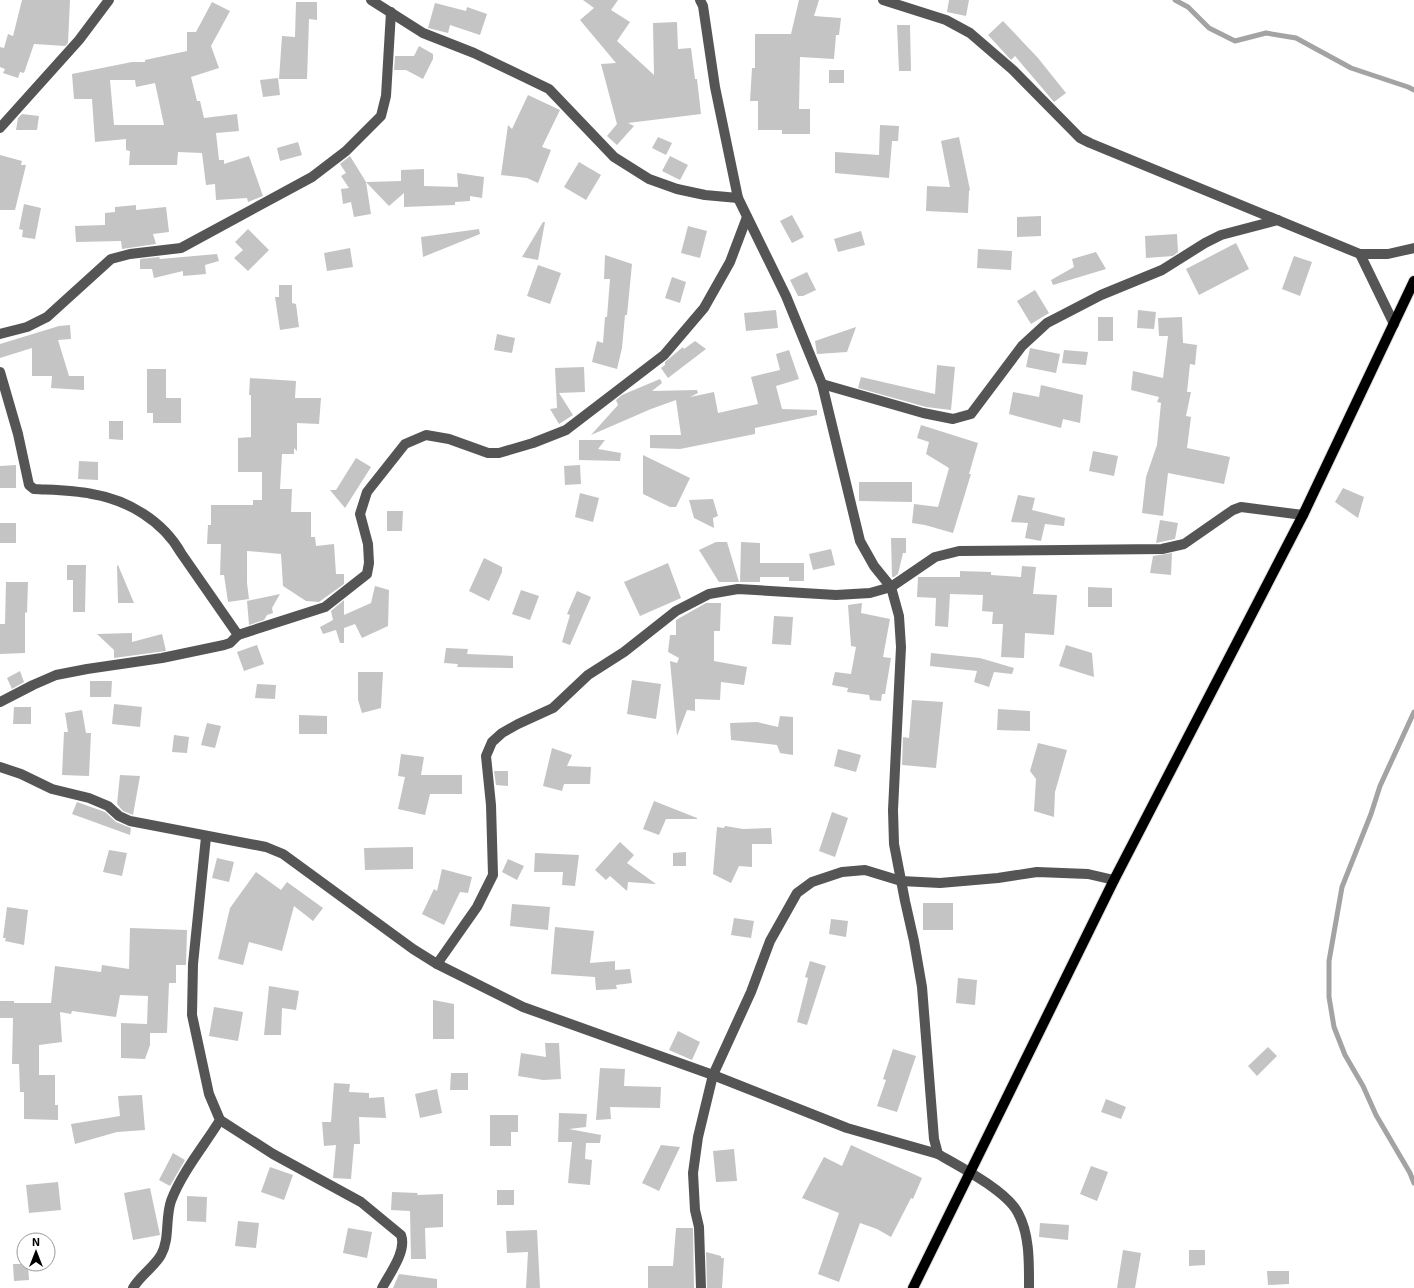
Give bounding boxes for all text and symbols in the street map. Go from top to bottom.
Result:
north arrow [16,1232,56,1272]
text: N [32,1235,40,1248]

